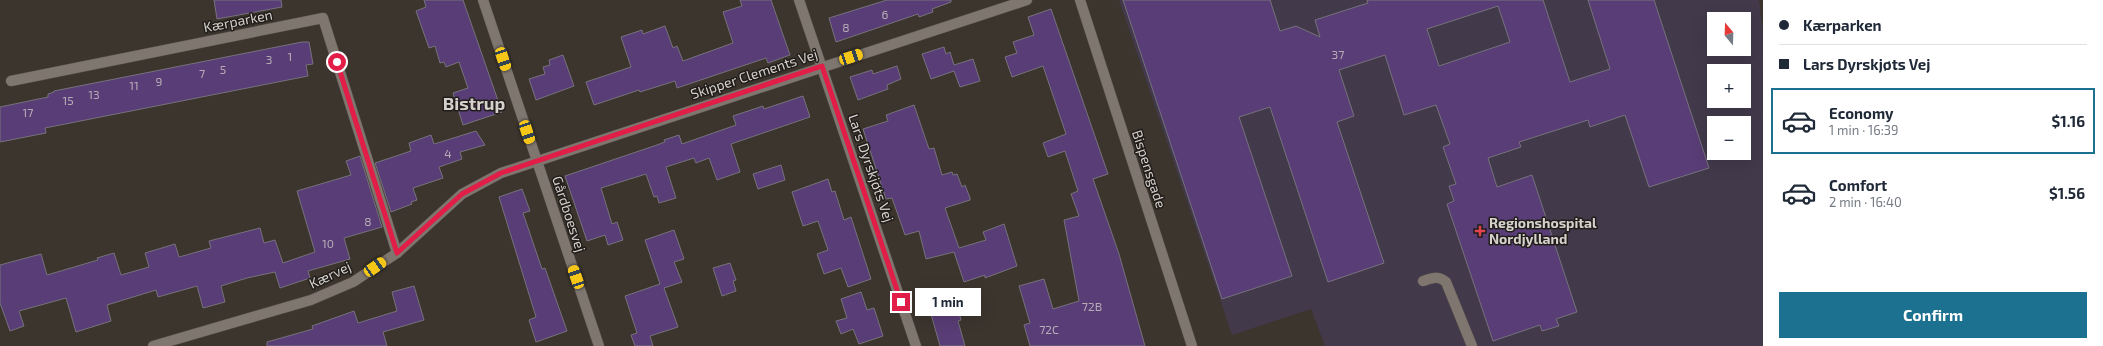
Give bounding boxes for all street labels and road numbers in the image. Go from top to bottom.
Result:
street label: Kærparken [202,5,274,36]
street label: Skipper Clements Vej [688,45,819,102]
street label: Lars Dyrskjøts Vej [845,112,898,224]
street label: Bispensgade [1129,128,1170,210]
street label: Gårdboesvej [549,174,590,254]
street label: Kærvej [306,257,354,292]

